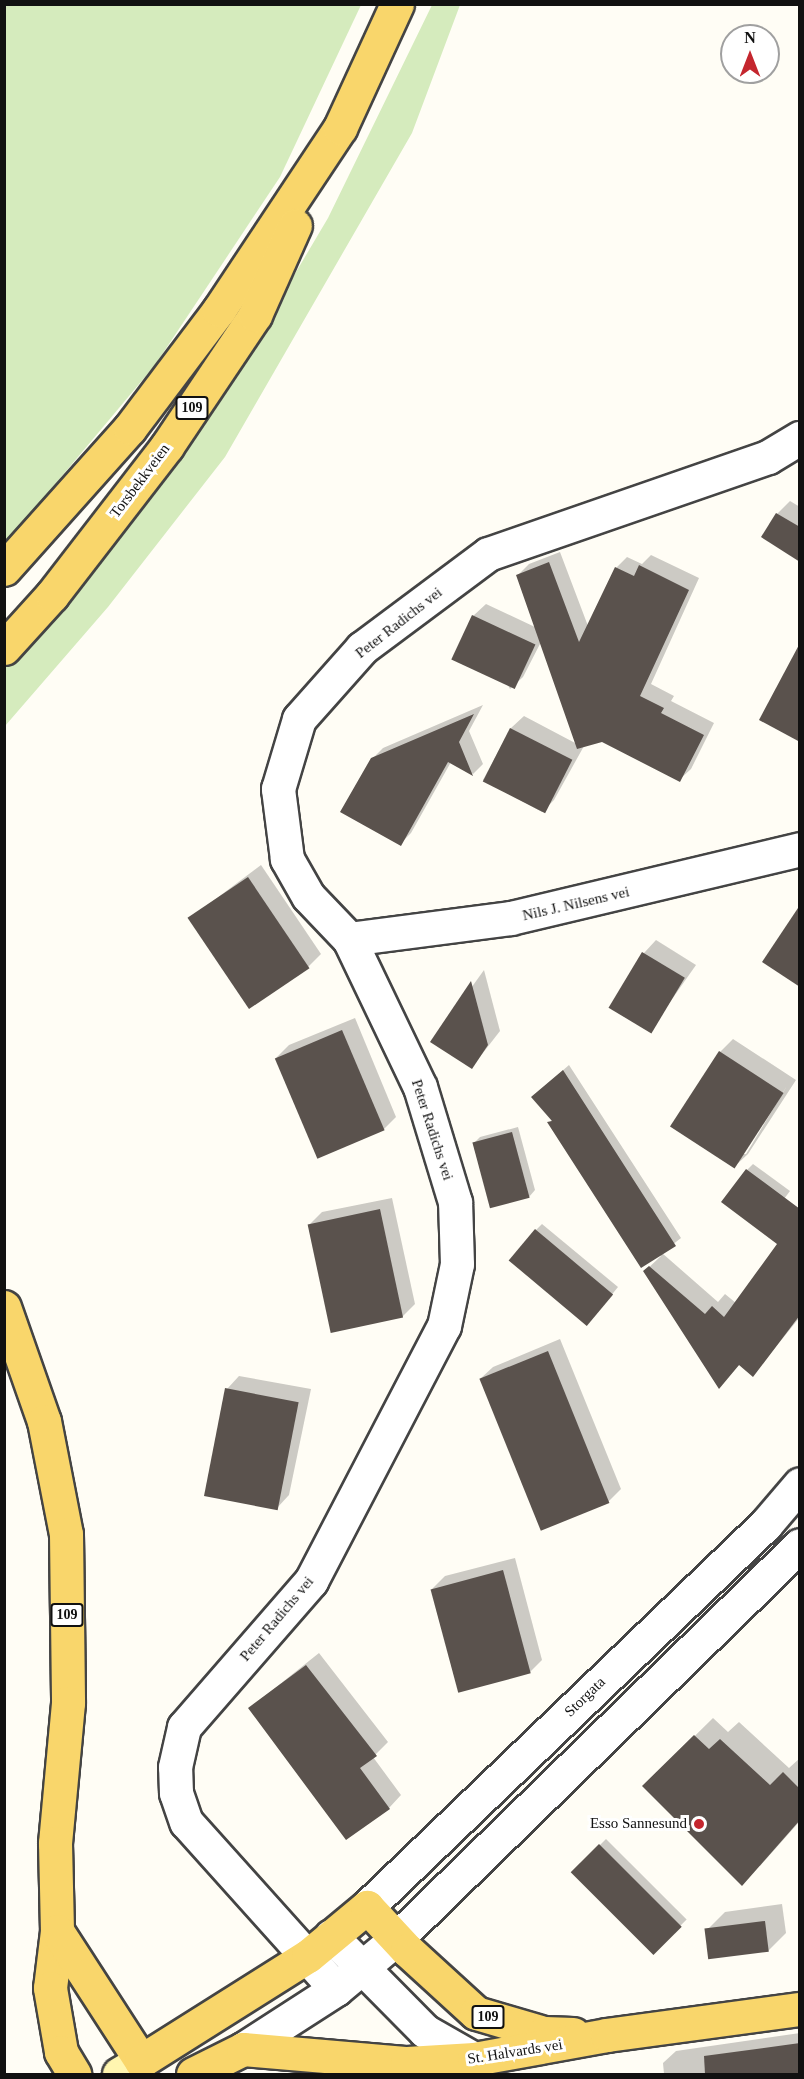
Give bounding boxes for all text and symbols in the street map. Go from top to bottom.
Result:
north arrow [720,24,780,84]
text: N [744,29,756,46]
road number: 109 [176,397,208,419]
street label: Torsbekkveien [106,440,174,522]
street label: Peter Radichs vei [352,584,446,662]
street label: Nils J. Nilsens vei [521,883,631,925]
street label: Peter Radichs vei [407,1077,457,1183]
street label: Peter Radichs vei [236,1573,318,1665]
road number: 109 [50,1604,84,1626]
street label: Storgata [561,1673,609,1721]
place label: Esso Sannesund [590,1815,687,1833]
marker: Esso Sannesund [692,1817,706,1831]
road number: 109 [472,2006,504,2028]
street label: St. Halvards vei [466,2036,564,2068]

